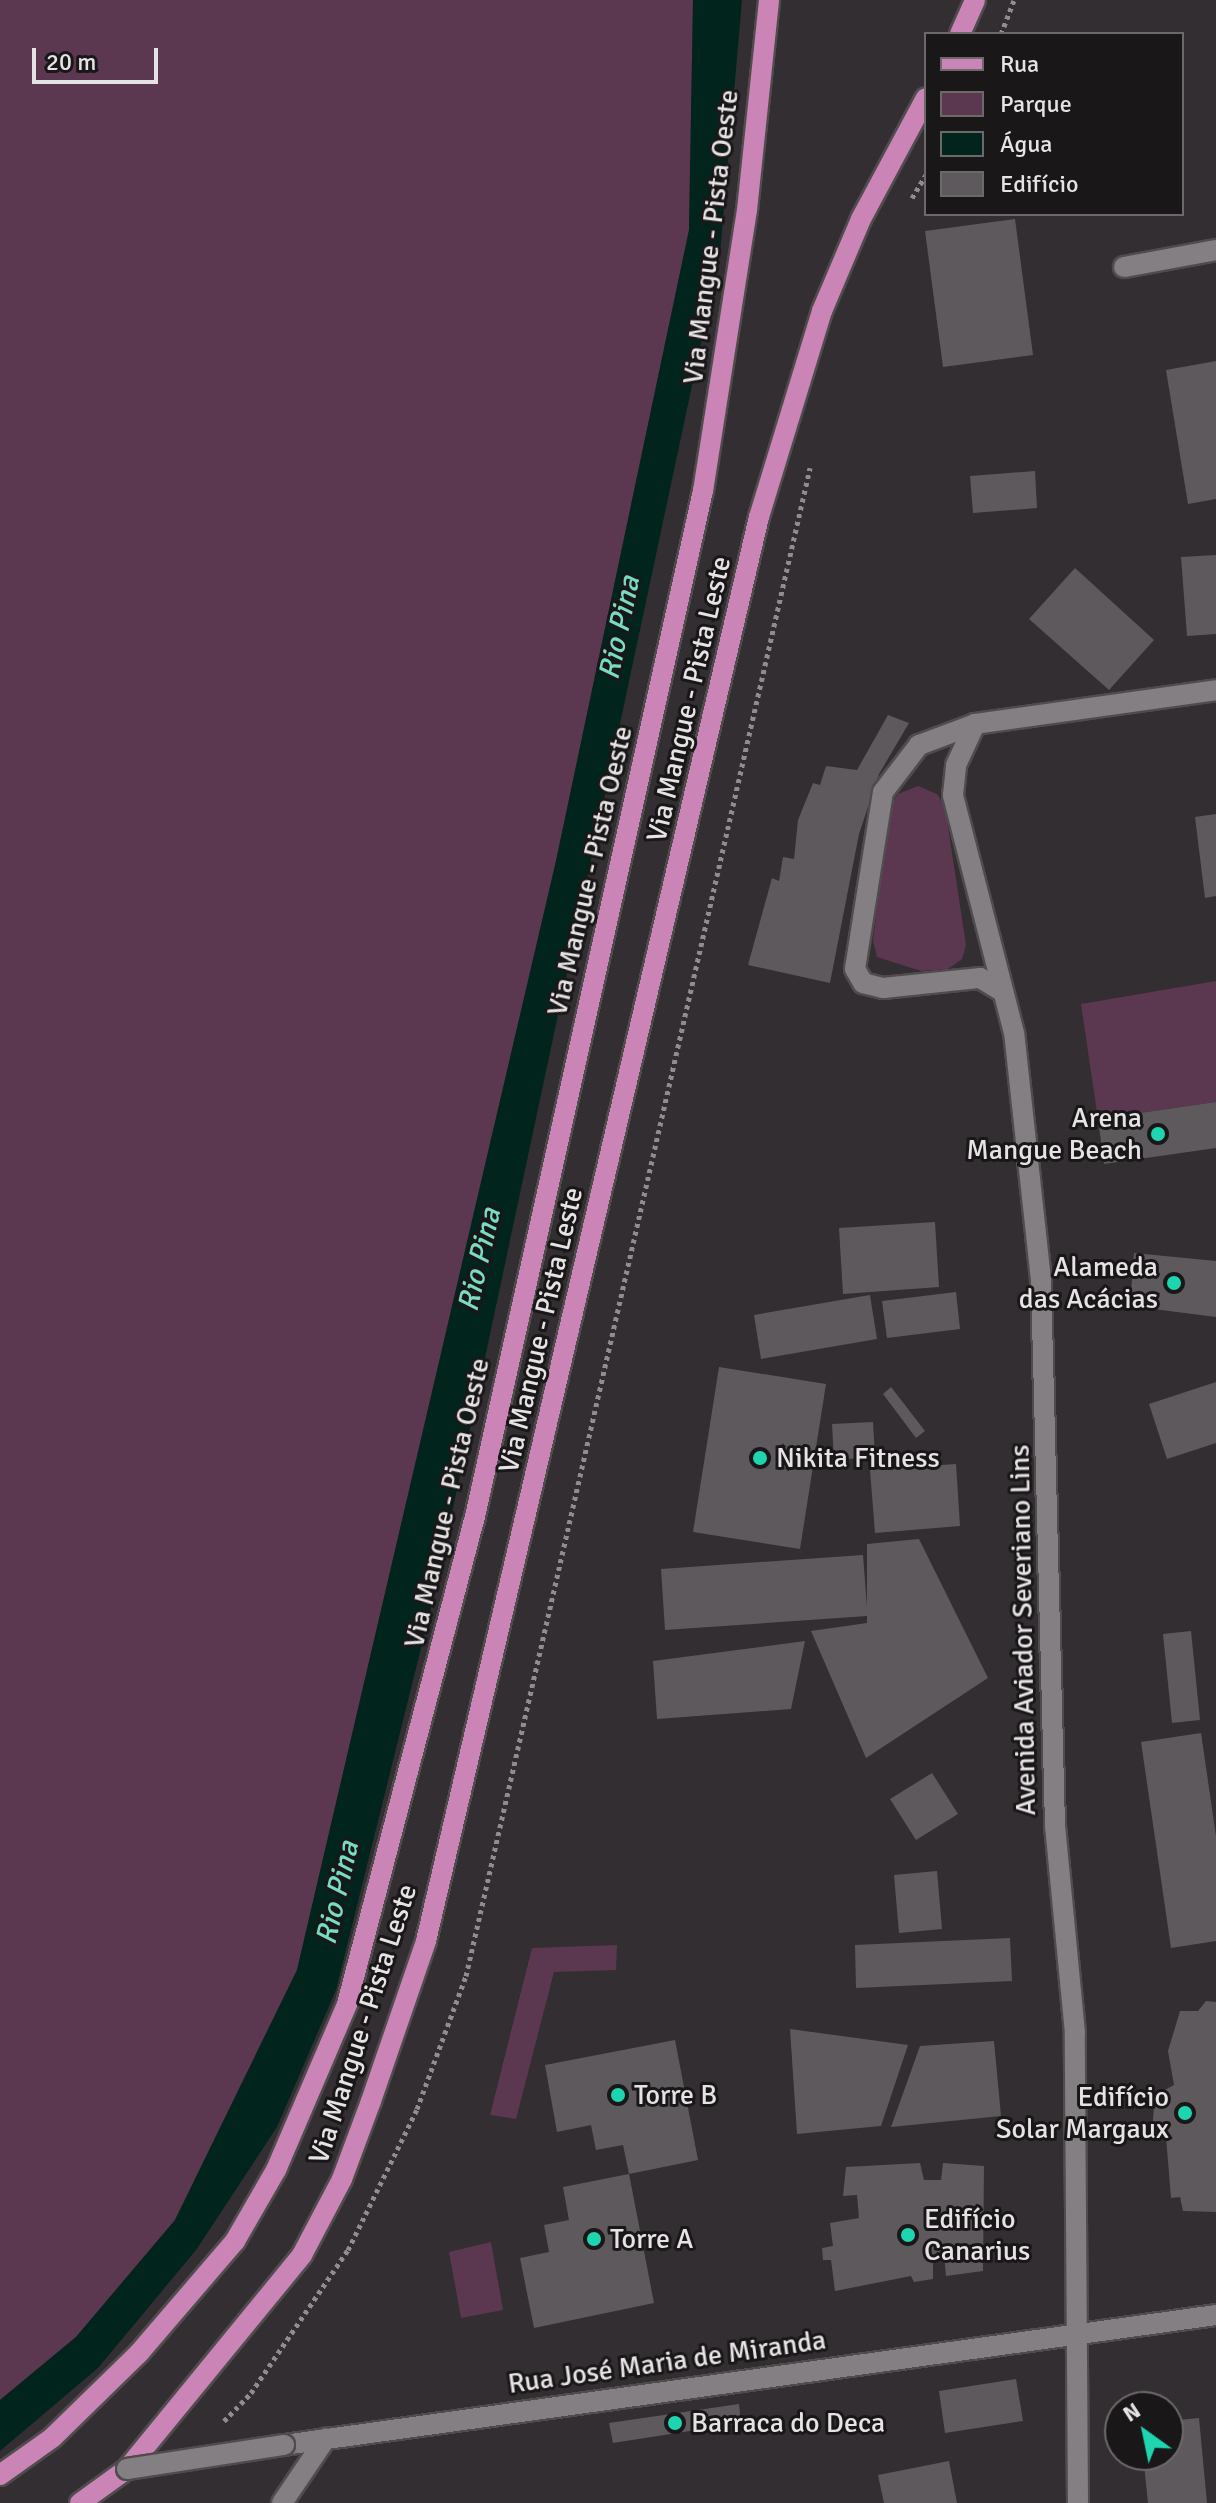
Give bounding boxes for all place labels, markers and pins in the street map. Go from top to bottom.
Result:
place label: Arena Mangue Beach [966,1101,1142,1167]
marker: Arena Mangue Beach [1149,1125,1167,1143]
place label: Alameda das Acácias [1019,1250,1158,1316]
marker: Alameda das Acácias [1165,1274,1183,1292]
place label: Nikita Fitness [776,1441,940,1475]
marker: Nikita Fitness [751,1449,769,1467]
place label: Torre B [634,2078,717,2112]
place label: Edifício Solar Margaux [996,2080,1169,2146]
marker: Torre B [609,2086,627,2104]
marker: Edifício Solar Margaux [1176,2104,1194,2122]
place label: Edifício Canarius [924,2202,1030,2268]
place label: Torre A [610,2222,693,2256]
marker: Edifício Canarius [899,2226,917,2244]
marker: Torre A [585,2230,603,2248]
place label: Barraca do Deca [691,2406,885,2440]
marker: Barraca do Deca [666,2414,684,2432]

